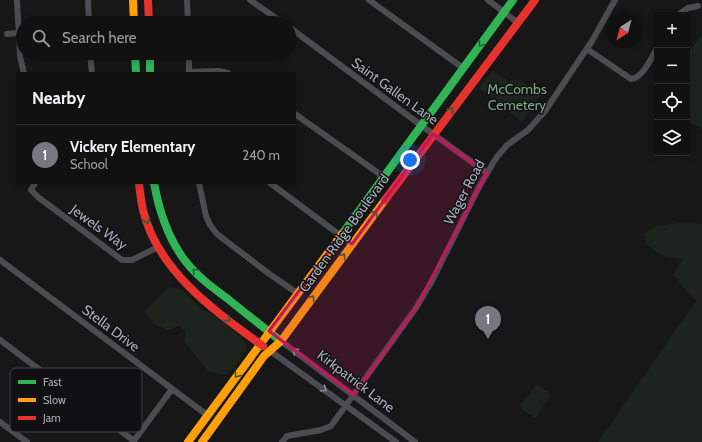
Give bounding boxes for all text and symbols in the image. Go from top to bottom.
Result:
north arrow [606,12,642,48]
map controls [654,12,690,156]
button: + [654,12,690,48]
search box [16,16,296,60]
icon: search [30,27,52,49]
text: Search here [62,29,137,47]
one-way arrow [479,39,486,46]
button: − [654,48,690,84]
street label: Saint Gallen Lane [348,53,442,129]
park label: McCombs Cemetery [487,80,547,114]
button: locate [654,84,690,120]
text: Nearby [32,88,85,108]
one-way arrow [447,107,454,114]
button: layers [654,120,690,156]
text: Vickery Elementary [70,138,195,156]
text: 1 [43,147,47,163]
text: 240 m [242,147,280,163]
your location [400,150,420,170]
text: School [70,156,108,172]
street label: Wager Road [439,156,489,228]
street label: Garden Ridge Boulevard [295,170,393,296]
street label: Jewels Way [66,200,131,254]
one-way arrow [370,210,378,217]
one-way arrow [142,217,151,224]
one-way arrow [338,253,346,260]
one-way arrow [193,269,200,276]
one-way arrow [307,295,315,302]
street label: Stella Drive [79,300,143,356]
pin: 1 [475,306,501,339]
one-way arrow [224,315,231,322]
street label: Kirkpatrick Lane [313,346,399,416]
one-way arrow [292,348,299,356]
legend [10,368,142,432]
one-way arrow [234,371,242,378]
text: Fast [43,375,62,389]
one-way arrow [319,384,326,391]
text: Slow [43,393,66,407]
text: Jam [42,411,61,425]

